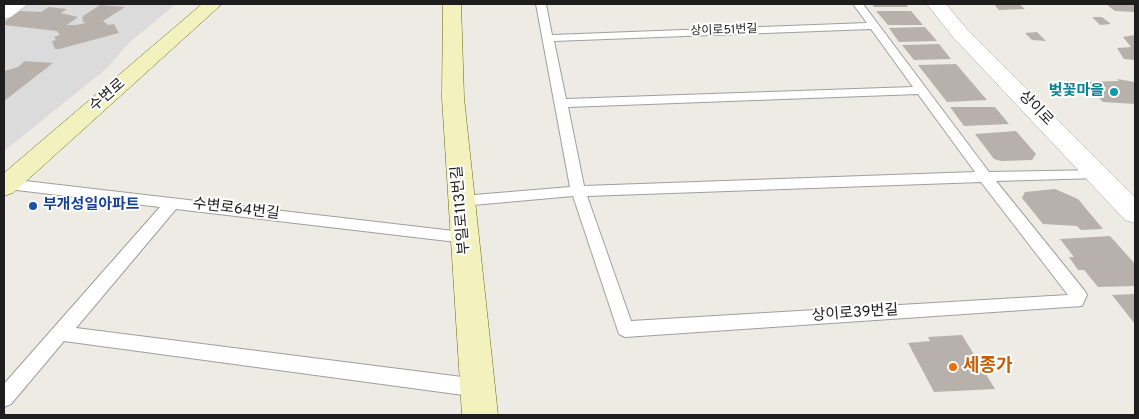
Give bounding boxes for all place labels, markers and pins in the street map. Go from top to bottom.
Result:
place label: 벚꽃마을 [1049,83,1104,101]
marker: 벚꽃마을 [1108,86,1120,98]
place label: 부개성일아파트 [43,197,140,215]
marker: 부개성일아파트 [27,200,39,212]
place label: 세종가 [963,356,1013,378]
marker: 세종가 [947,361,959,373]

